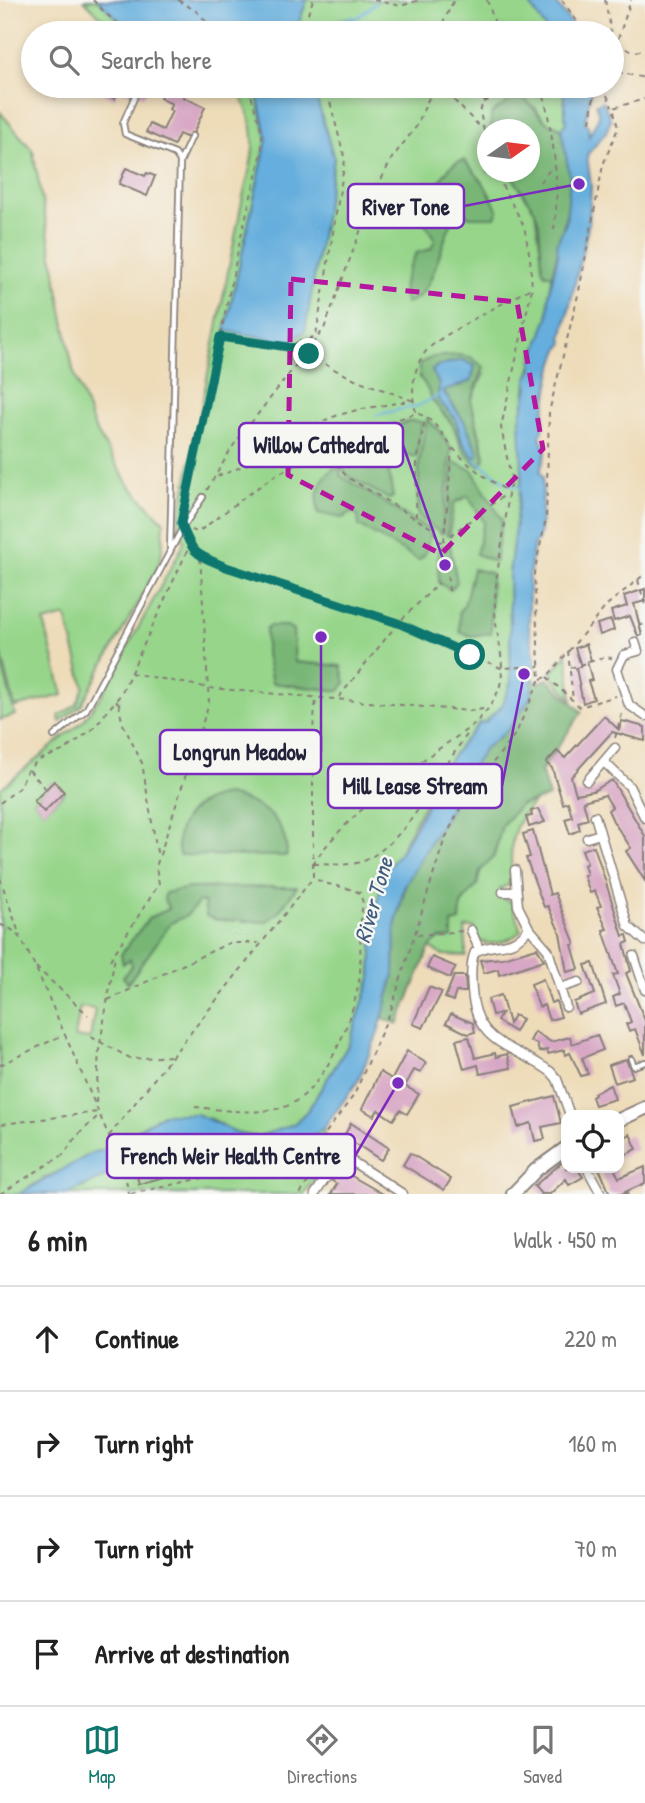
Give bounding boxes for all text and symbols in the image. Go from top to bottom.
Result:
search box [21,21,624,98]
icon: search [45,41,83,79]
text: Search here [101,42,212,77]
north arrow [477,119,540,182]
callout: River Tone [348,184,464,228]
text: River Tone [362,191,451,222]
route end [293,338,324,369]
callout: Willow Cathedral [239,423,403,467]
text: Willow Cathedral [253,429,390,460]
route start [454,639,485,670]
callout: Longrun Meadow [160,730,321,774]
text: Longrun Meadow [174,736,307,768]
callout: Mill Lease Stream [328,764,502,808]
text: Mill Lease Stream [342,770,488,801]
water label: River Tone [346,853,400,946]
map controls [561,1110,624,1173]
button: locate [561,1110,624,1173]
callout: French Weir Health Centre [107,1134,355,1178]
text: French Weir Health Centre [120,1140,342,1171]
text: 6 min [28,1220,88,1260]
text: Walk · 450 m [513,1224,617,1255]
icon: ahead [28,1320,66,1358]
text: Continue [95,1321,179,1356]
text: 220 m [564,1323,617,1354]
icon: right [28,1425,66,1463]
text: Turn right [95,1426,193,1461]
text: 160 m [568,1428,617,1459]
icon: right [28,1530,66,1568]
text: Turn right [95,1531,193,1566]
text: 70 m [574,1533,617,1564]
icon: arrive [28,1635,66,1673]
text: Arrive at destination [95,1636,290,1671]
tab: Map [83,1721,121,1789]
tab: Directions [287,1721,357,1789]
tab: Saved [523,1721,562,1789]

